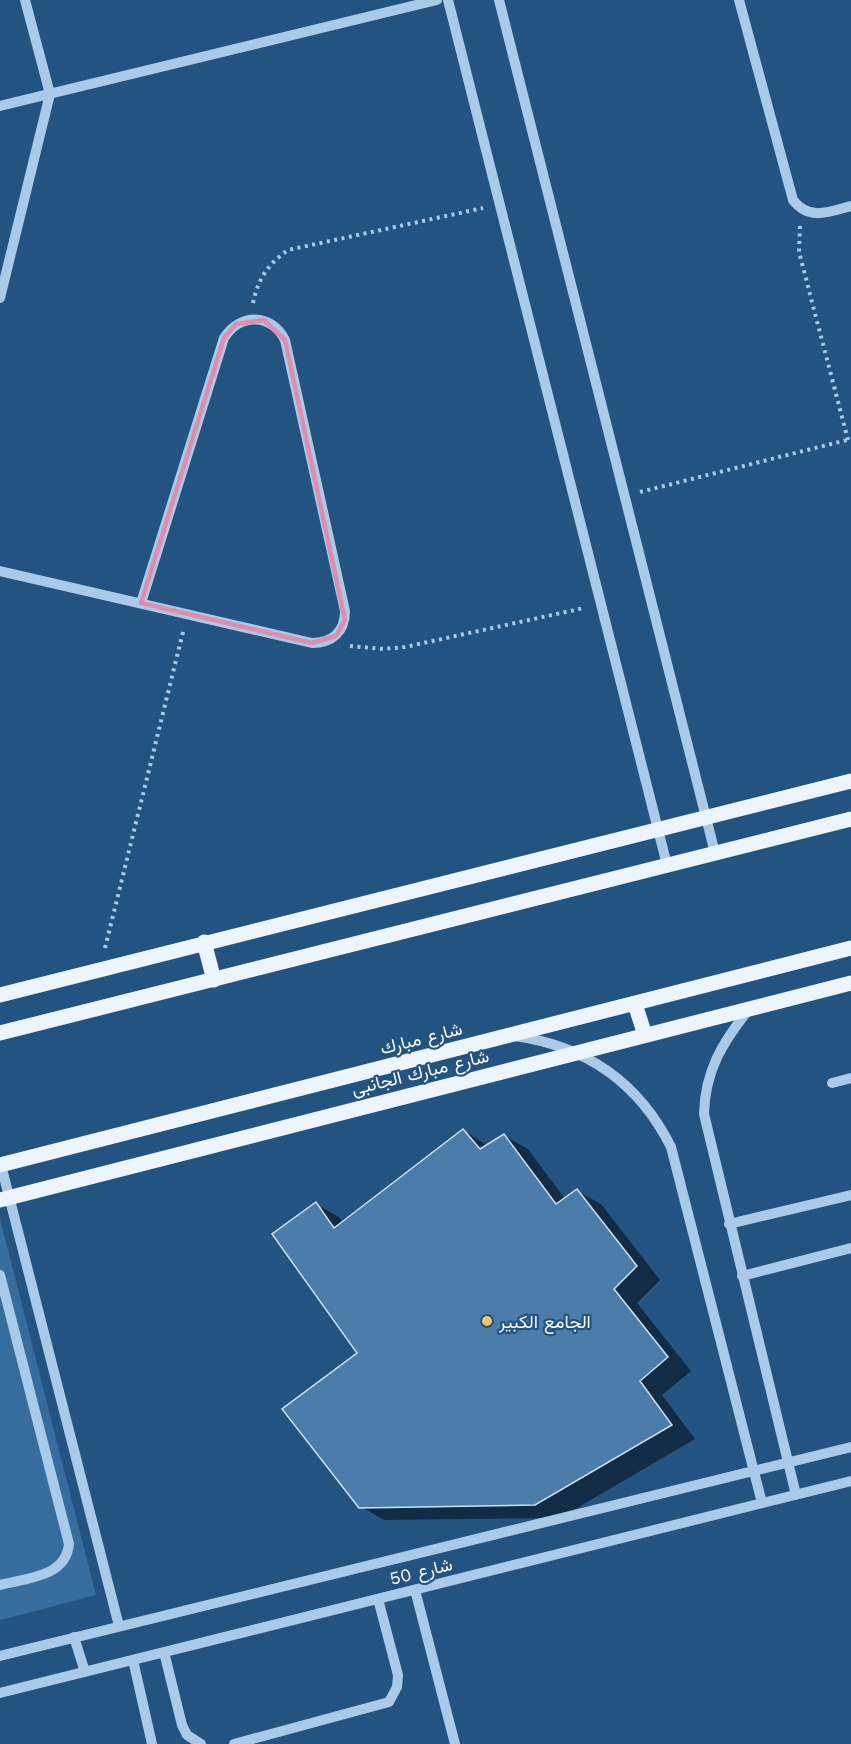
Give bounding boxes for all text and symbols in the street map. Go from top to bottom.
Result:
street label: شارع مبارك [378,1018,465,1060]
street label: شارع مبارك الجانبى [349,1045,491,1101]
place label: الجامع الكبير [498,1311,591,1334]
marker: الجامع الكبير [480,1314,494,1328]
street label: شارع 50 [387,1553,455,1591]

